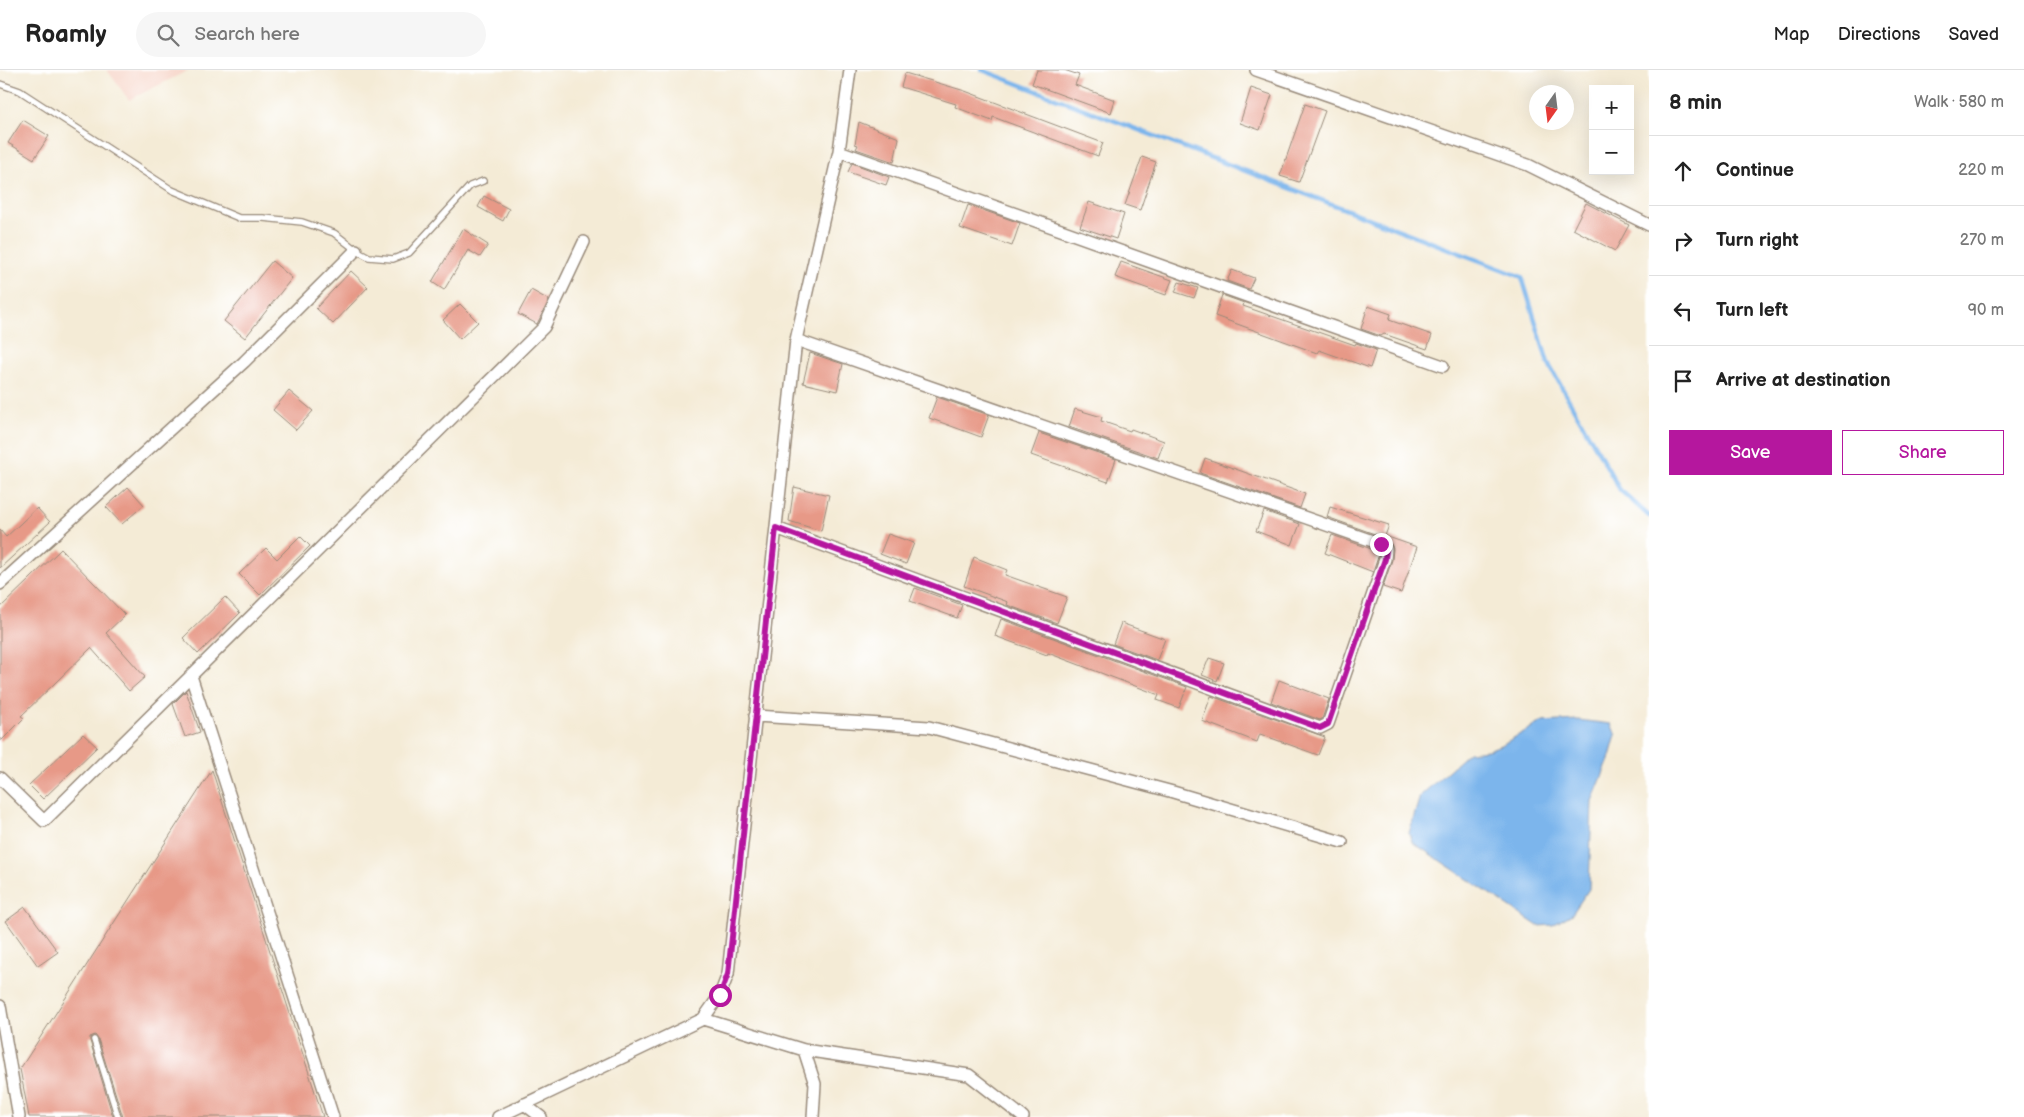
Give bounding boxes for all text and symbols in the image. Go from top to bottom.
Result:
search box [136,12,486,57]
text: Roamly [25,20,106,49]
icon: search [154,21,182,49]
text: Search here [194,23,300,46]
text: Map [1774,24,1810,45]
text: Directions [1838,24,1920,45]
text: Saved [1948,24,1999,45]
north arrow [1529,85,1574,130]
map controls [1589,85,1634,175]
button: + [1589,85,1634,130]
text: 8 min [1669,90,1722,115]
text: Walk · 580 m [1914,93,2004,112]
button: − [1589,130,1634,175]
icon: ahead [1669,157,1697,185]
text: Continue [1716,159,1794,182]
text: 220 m [1958,161,2004,180]
icon: right [1669,227,1697,255]
text: Turn right [1716,229,1799,252]
text: 270 m [1960,231,2004,250]
icon: left [1669,297,1697,325]
text: Turn left [1716,299,1788,322]
text: 90 m [1968,301,2004,320]
icon: arrive [1669,367,1697,395]
text: Arrive at destination [1716,369,1891,392]
button: Save [1669,430,1832,475]
button: Share [1842,430,2004,475]
route end [1370,533,1393,556]
route start [709,984,732,1007]

